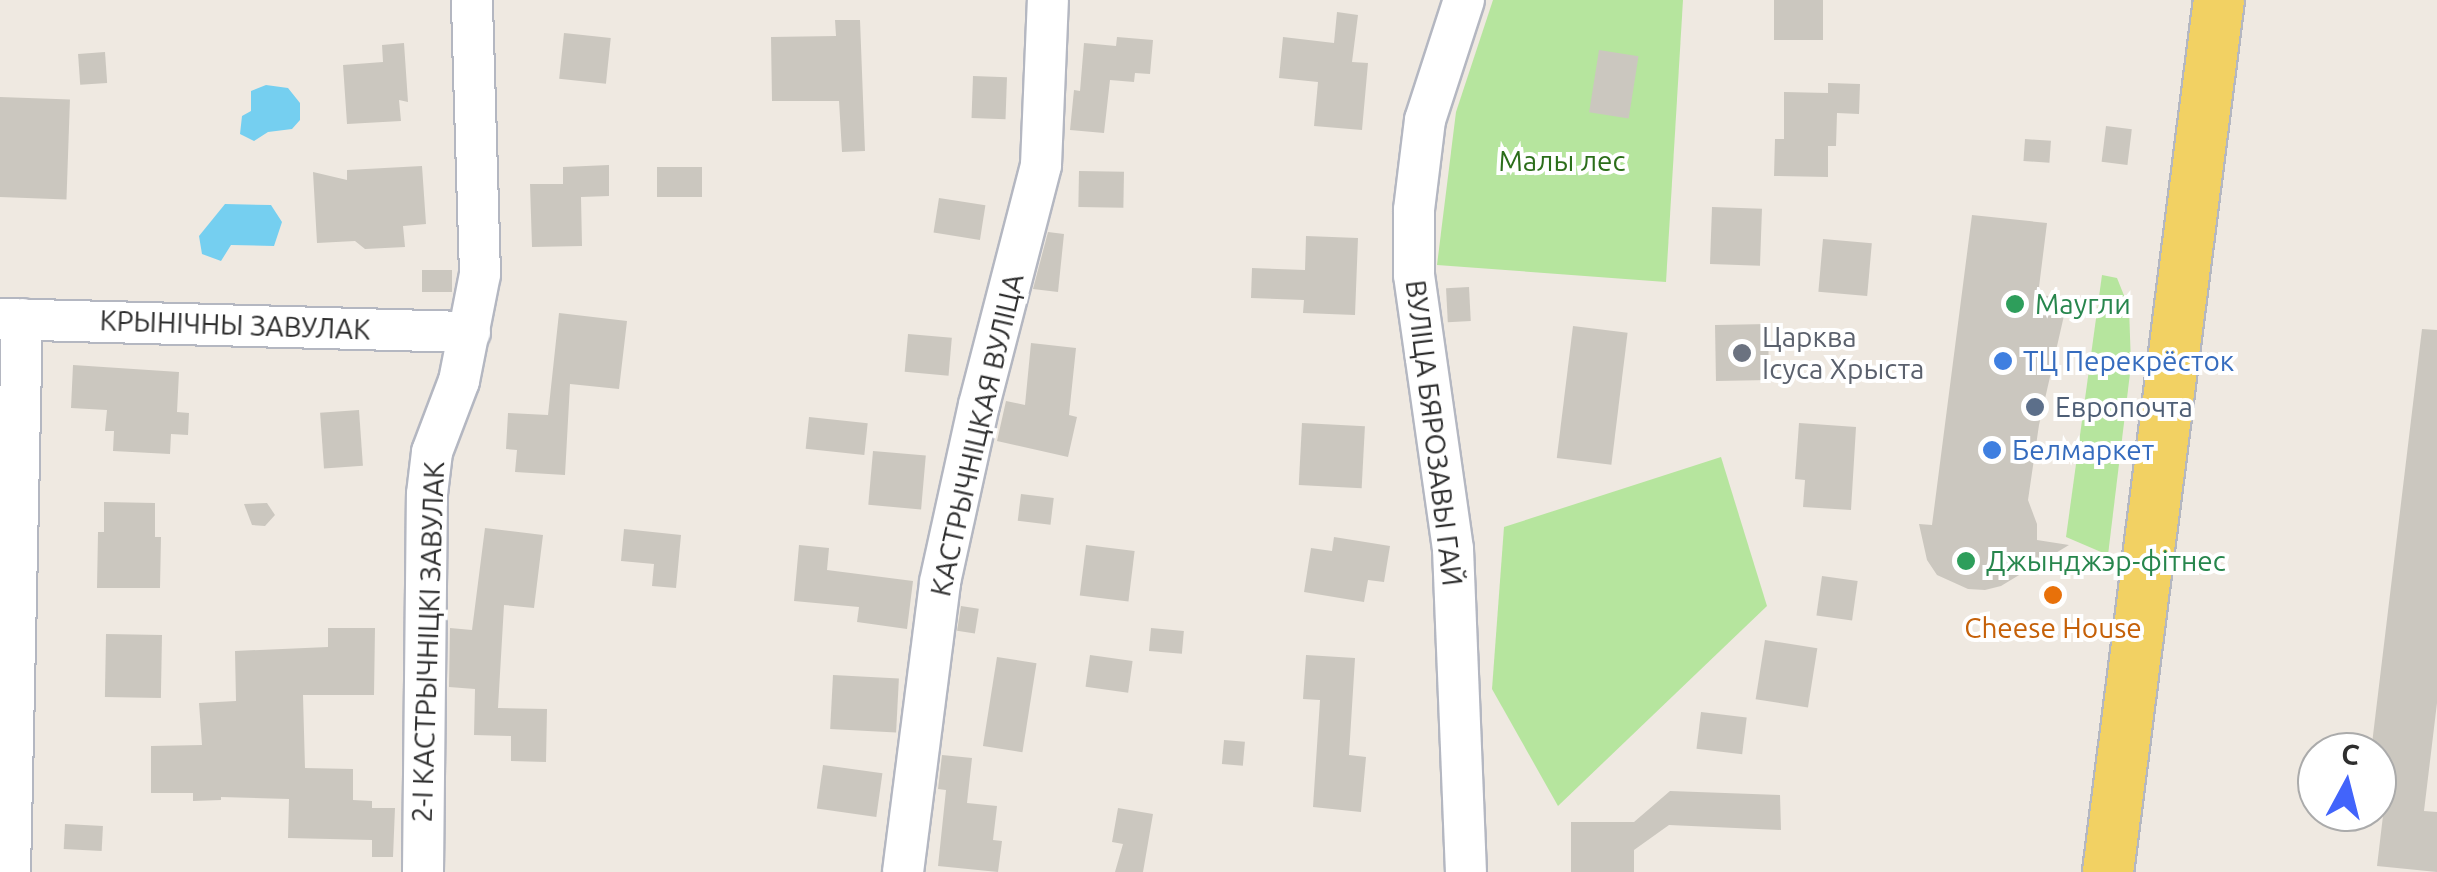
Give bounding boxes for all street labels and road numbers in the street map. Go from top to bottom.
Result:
street label: КАСТРЫЧНІЦКАЯ ВУЛІЦА [924,271,1030,599]
street label: ВУЛІЦА БЯРОЗАВЫ ГАЙ [1399,278,1469,588]
street label: КРЫНІЧНЫ ЗАВУЛАК [99,303,371,347]
street label: 2-І КАСТРЫЧНІЦКІ ЗАВУЛАК [405,461,451,823]

